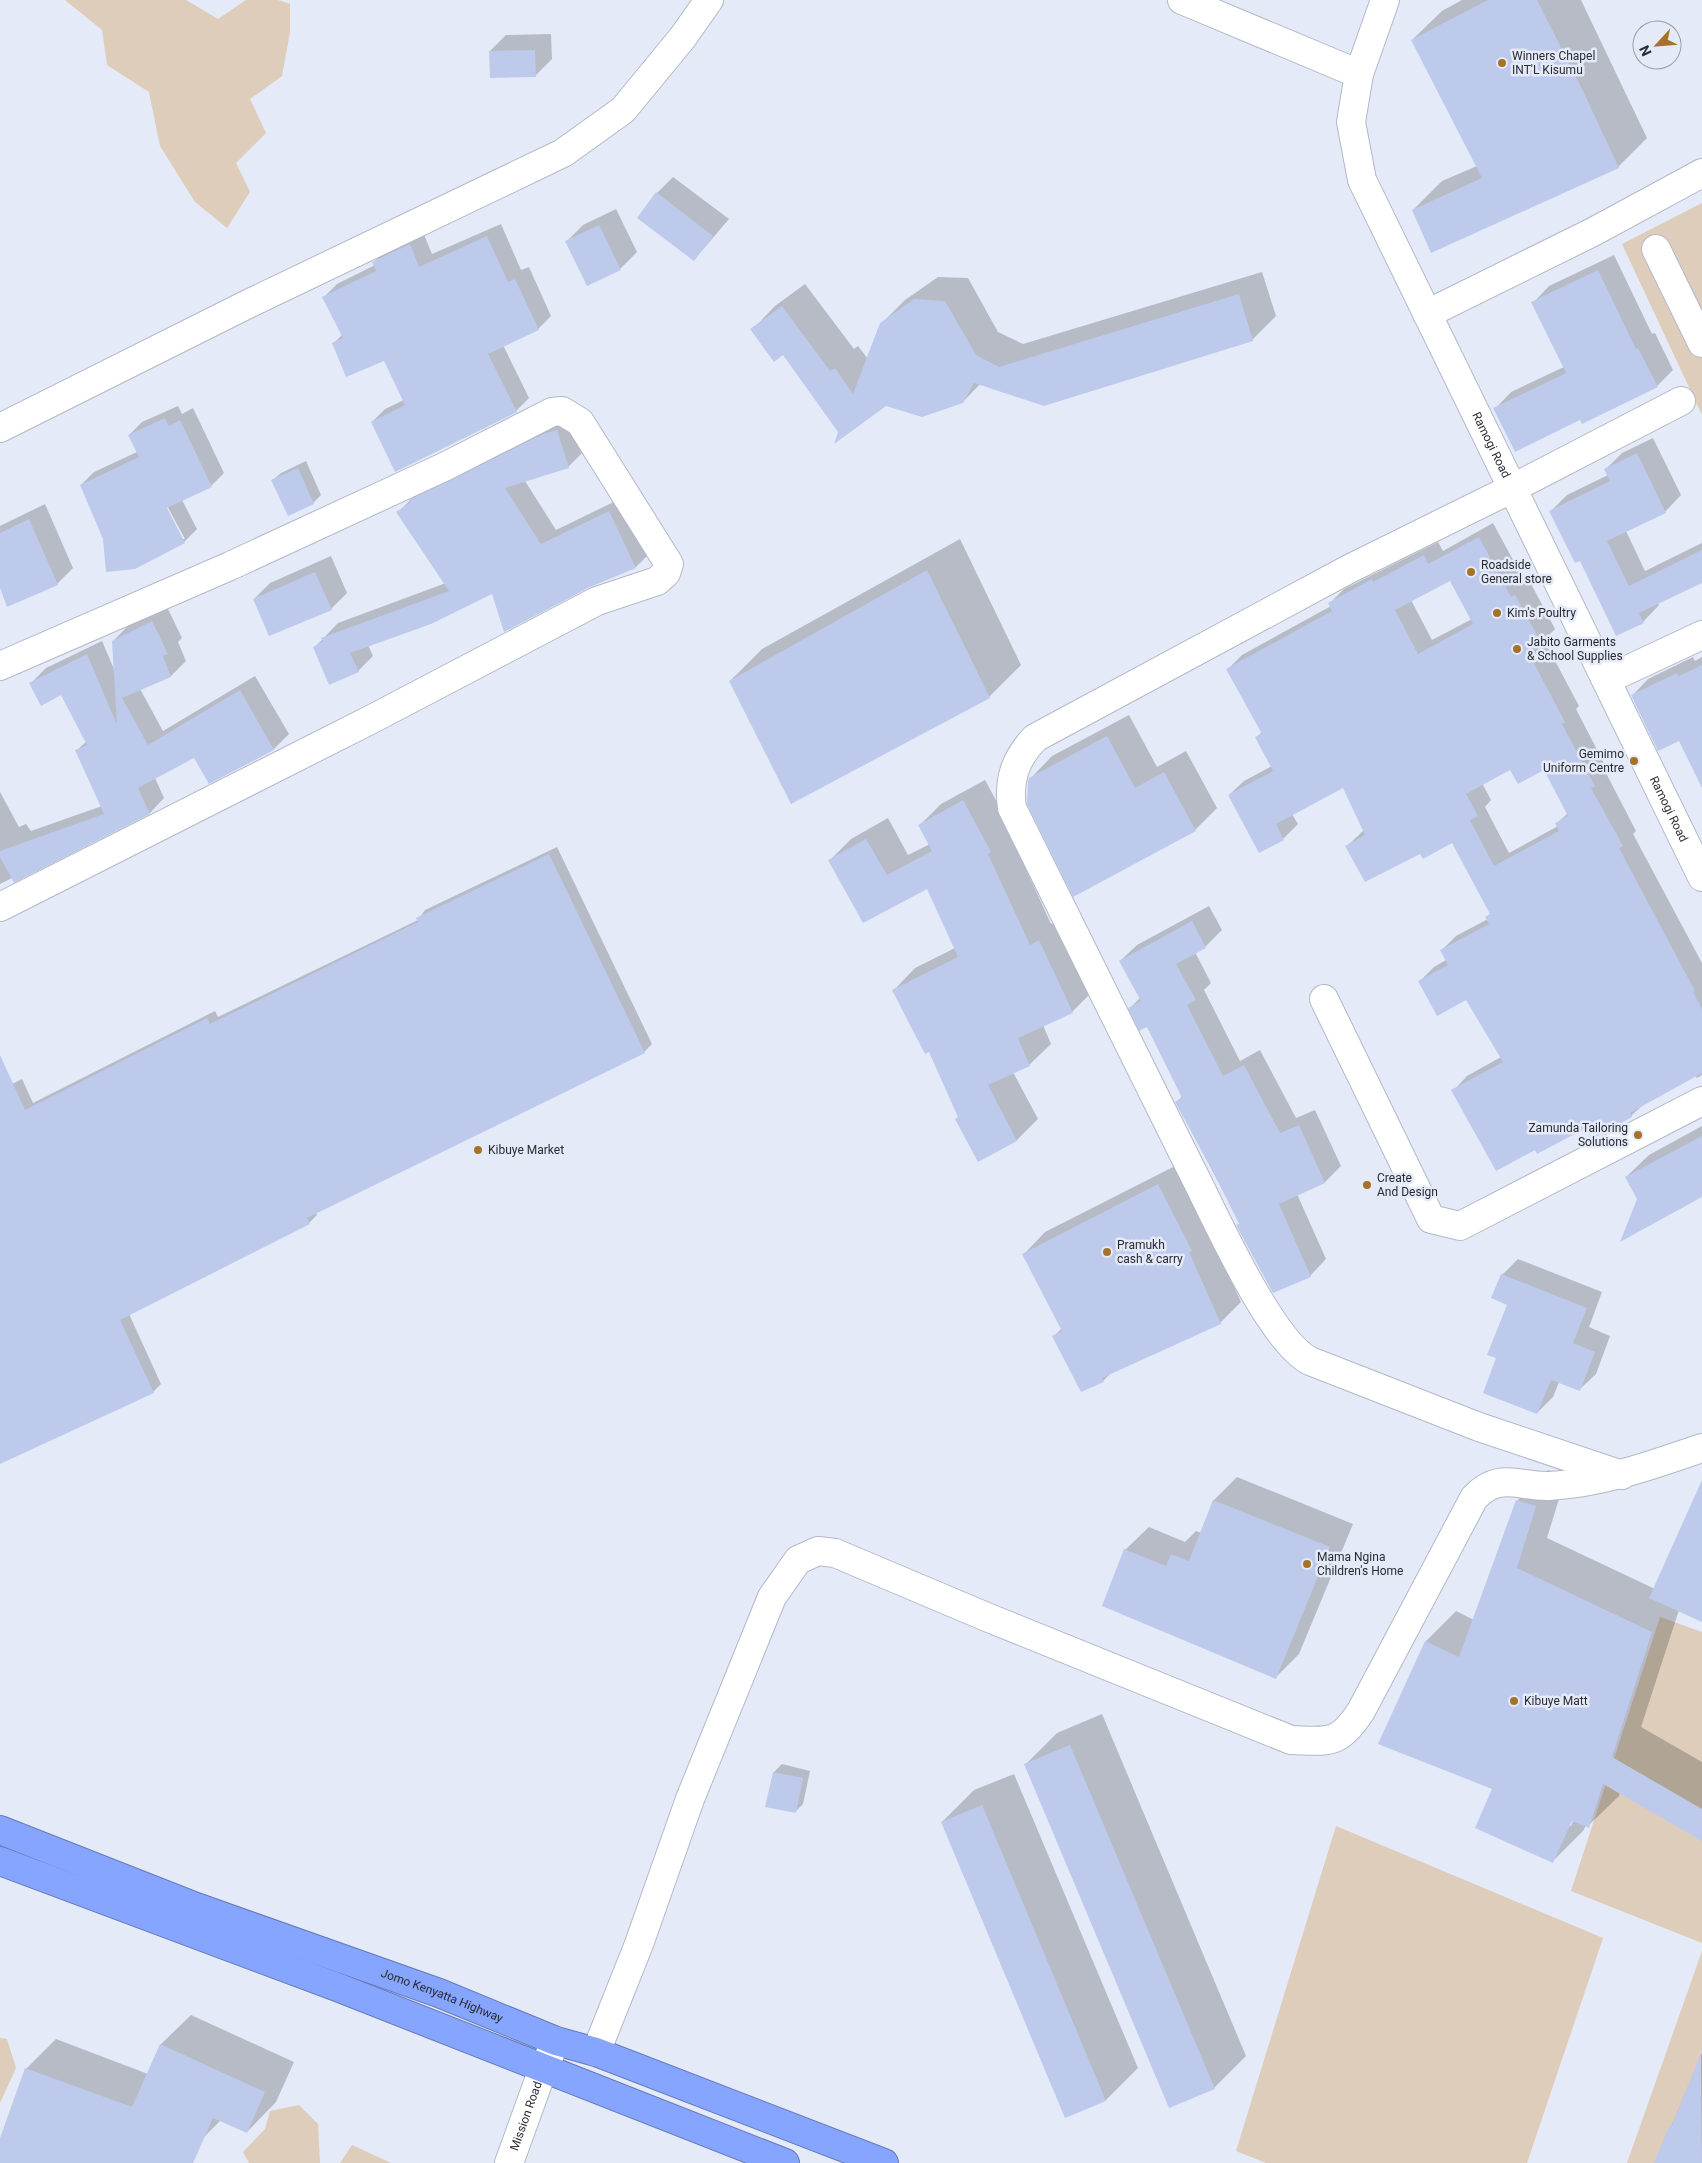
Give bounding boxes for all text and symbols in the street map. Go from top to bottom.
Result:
north arrow [1632,20,1682,70]
text: N [1636,43,1655,59]
place label: Winners Chapel INT'L Kisumu [1512,49,1595,77]
marker: Winners Chapel INT'L Kisumu [1496,57,1508,69]
street label: Ramogi Road [1469,410,1513,480]
place label: Roadside General store [1481,558,1552,586]
marker: Roadside General store [1465,566,1477,578]
place label: Kim's Poultry [1507,606,1576,620]
marker: Kim's Poultry [1491,607,1503,619]
place label: Jabito Garments & School Supplies [1527,635,1623,663]
marker: Jabito Garments & School Supplies [1511,643,1523,655]
place label: Gemimo Uniform Centre [1543,747,1624,775]
marker: Gemimo Uniform Centre [1628,755,1640,767]
street label: Ramogi Road [1647,774,1691,844]
place label: Zamunda Tailoring Solutions [1528,1121,1628,1149]
marker: Zamunda Tailoring Solutions [1632,1129,1644,1141]
place label: Kibuye Market [488,1143,564,1157]
marker: Kibuye Market [472,1144,484,1156]
place label: Create And Design [1377,1171,1438,1199]
marker: Create And Design [1361,1179,1373,1191]
place label: Pramukh cash & carry [1117,1238,1183,1266]
marker: Pramukh cash & carry [1101,1246,1113,1258]
place label: Mama Ngina Children's Home [1317,1550,1403,1578]
marker: Mama Ngina Children's Home [1301,1558,1313,1570]
place label: Kibuye Matt [1524,1694,1588,1708]
marker: Kibuye Matt [1508,1695,1520,1707]
street label: Jomo Kenyatta Highway [379,1966,505,2026]
street label: Mission Road [507,2079,545,2153]

